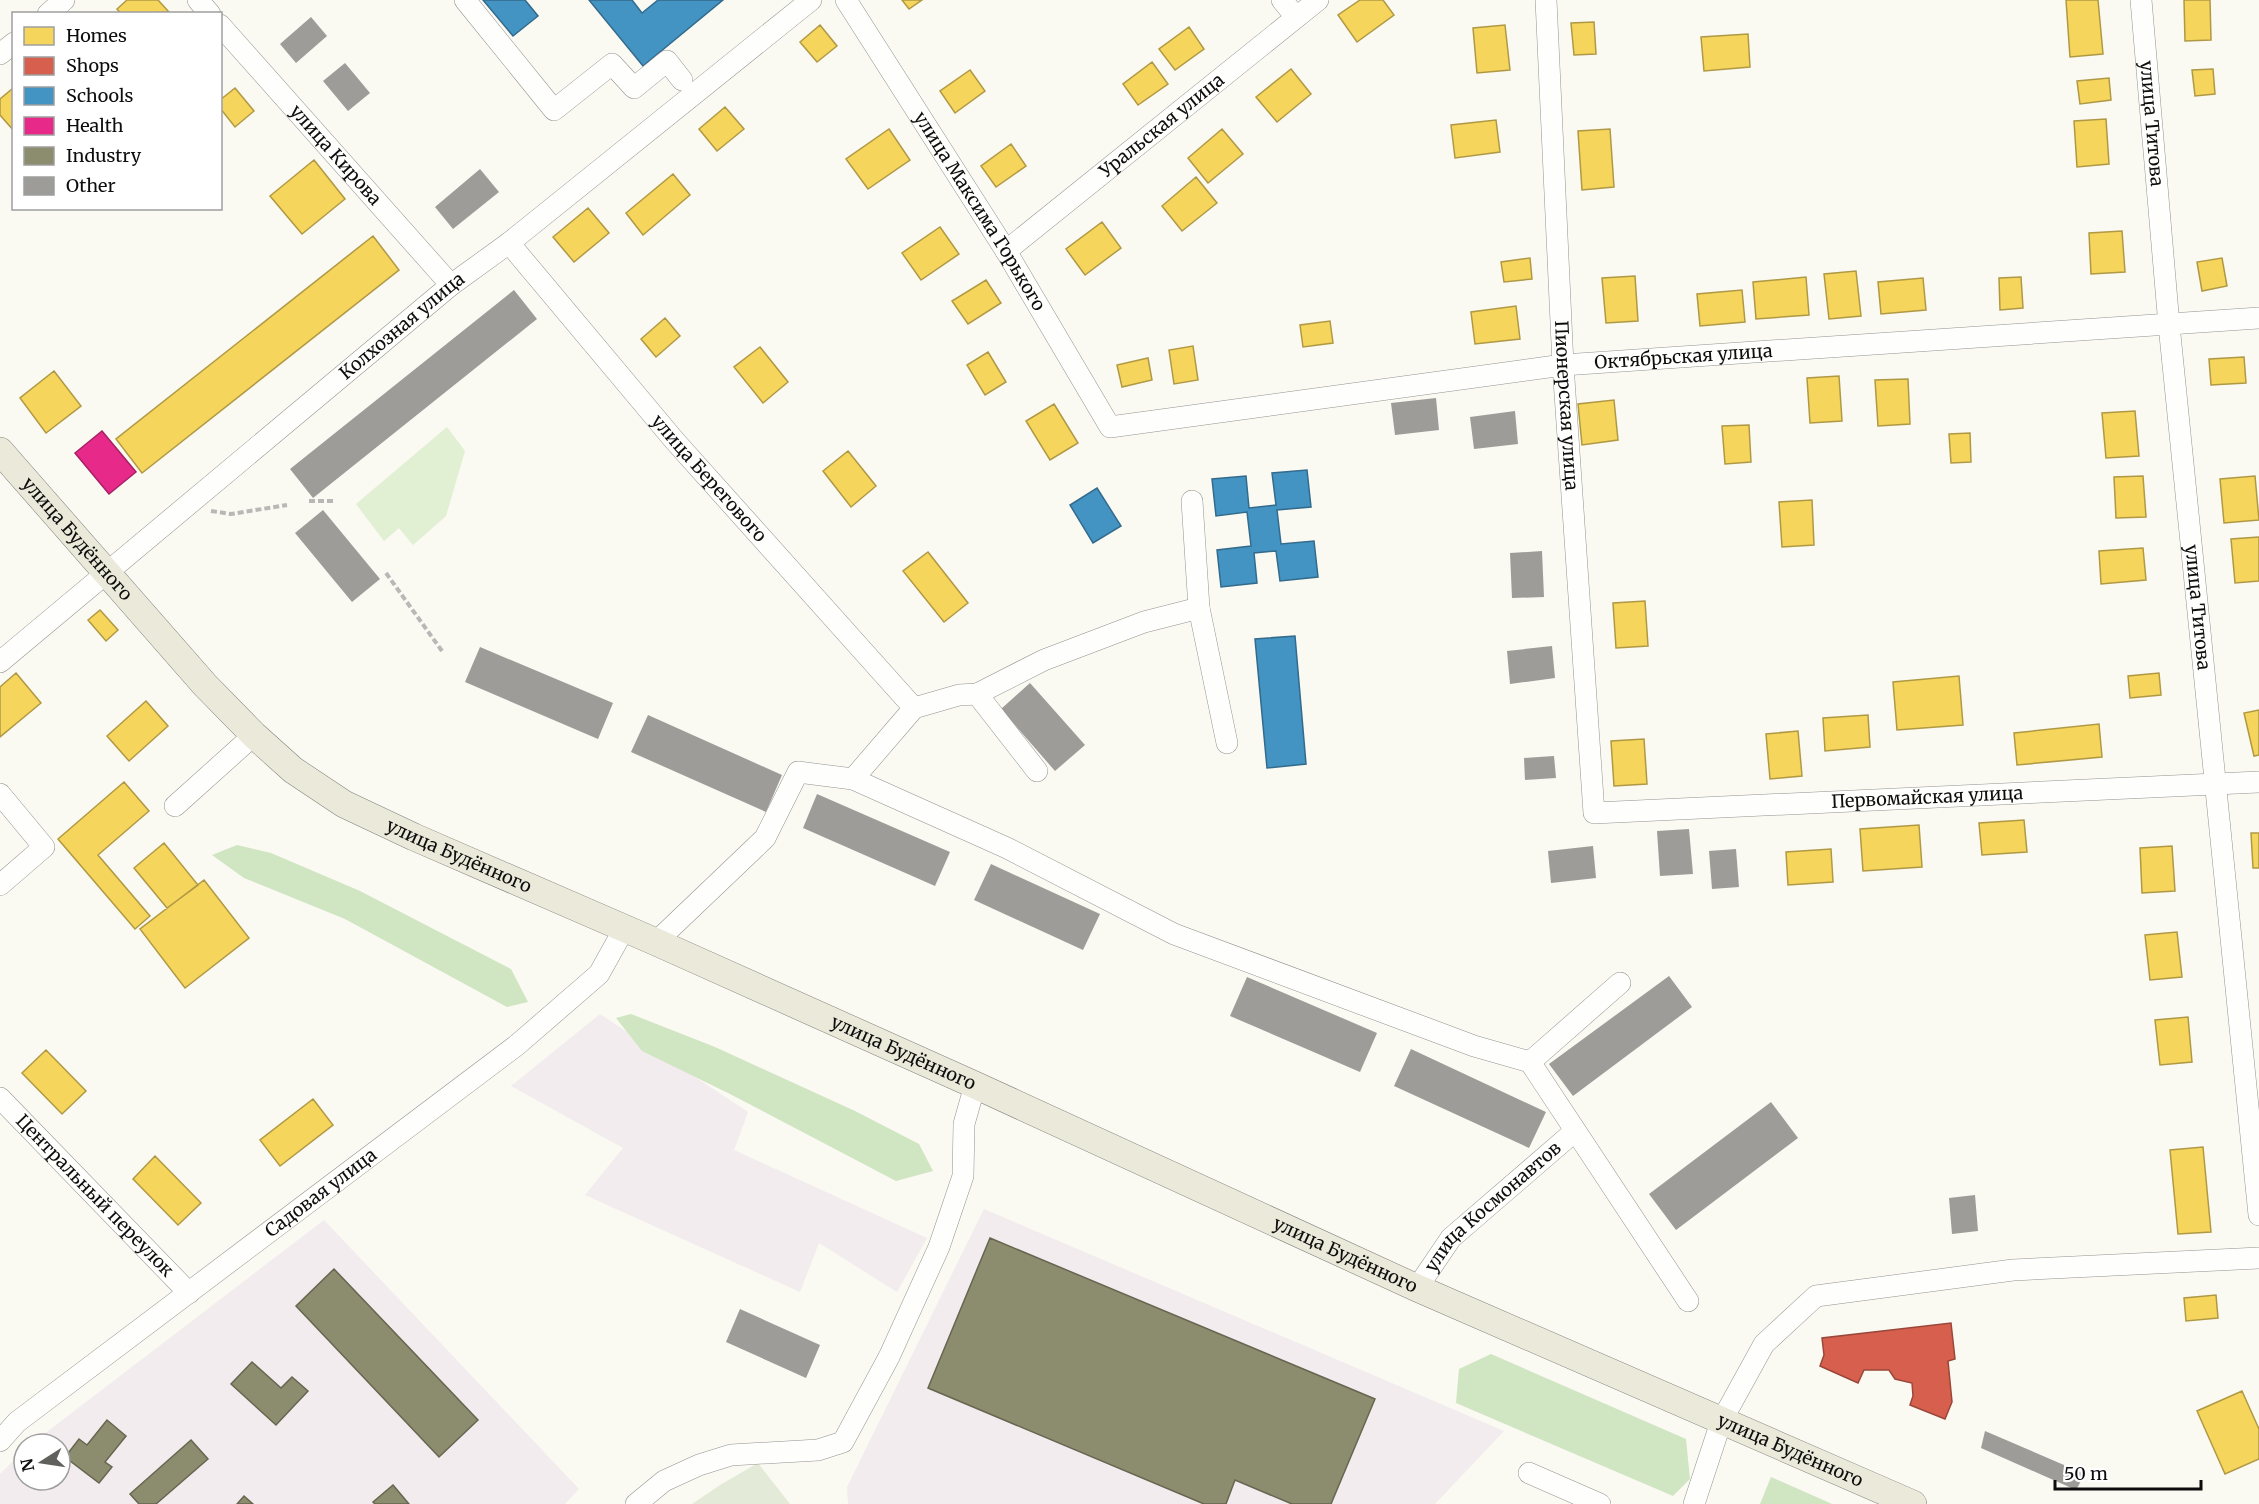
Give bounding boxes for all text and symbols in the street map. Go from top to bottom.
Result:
legend [12,12,222,210]
text: Homes [66,24,127,47]
text: Shops [66,54,119,77]
street label: улица Титова [2135,60,2169,188]
street label: Уральская улица [1094,68,1229,183]
text: Schools [66,84,134,107]
street label: улица Кирова [285,100,387,210]
street label: улица Максима Горького [909,107,1051,315]
text: Health [66,114,124,137]
text: Industry [66,144,142,167]
text: Other [66,174,116,197]
street label: Колхозная улица [335,267,469,384]
street label: Пионерская улица [1550,320,1584,492]
street label: Октябрьская улица [1594,339,1774,374]
street label: улица Берегового [647,410,772,547]
street label: улица Будённого [17,472,138,605]
street label: улица Титова [2180,543,2216,672]
street label: Первомайская улица [1831,781,2024,813]
street label: улица Будённого [383,814,535,898]
street label: улица Будённого [827,1010,980,1095]
street label: Центральный переулок [11,1109,179,1282]
street label: улица Космонавтов [1419,1136,1566,1276]
street label: Садовая улица [260,1143,381,1242]
street label: улица Будённого [1270,1211,1421,1298]
street label: улица Будённого [1714,1408,1867,1492]
north arrow [12,1432,72,1492]
scale bar [2055,1453,2200,1491]
text: N [16,1457,38,1473]
text: 50 m [2064,1462,2108,1485]

